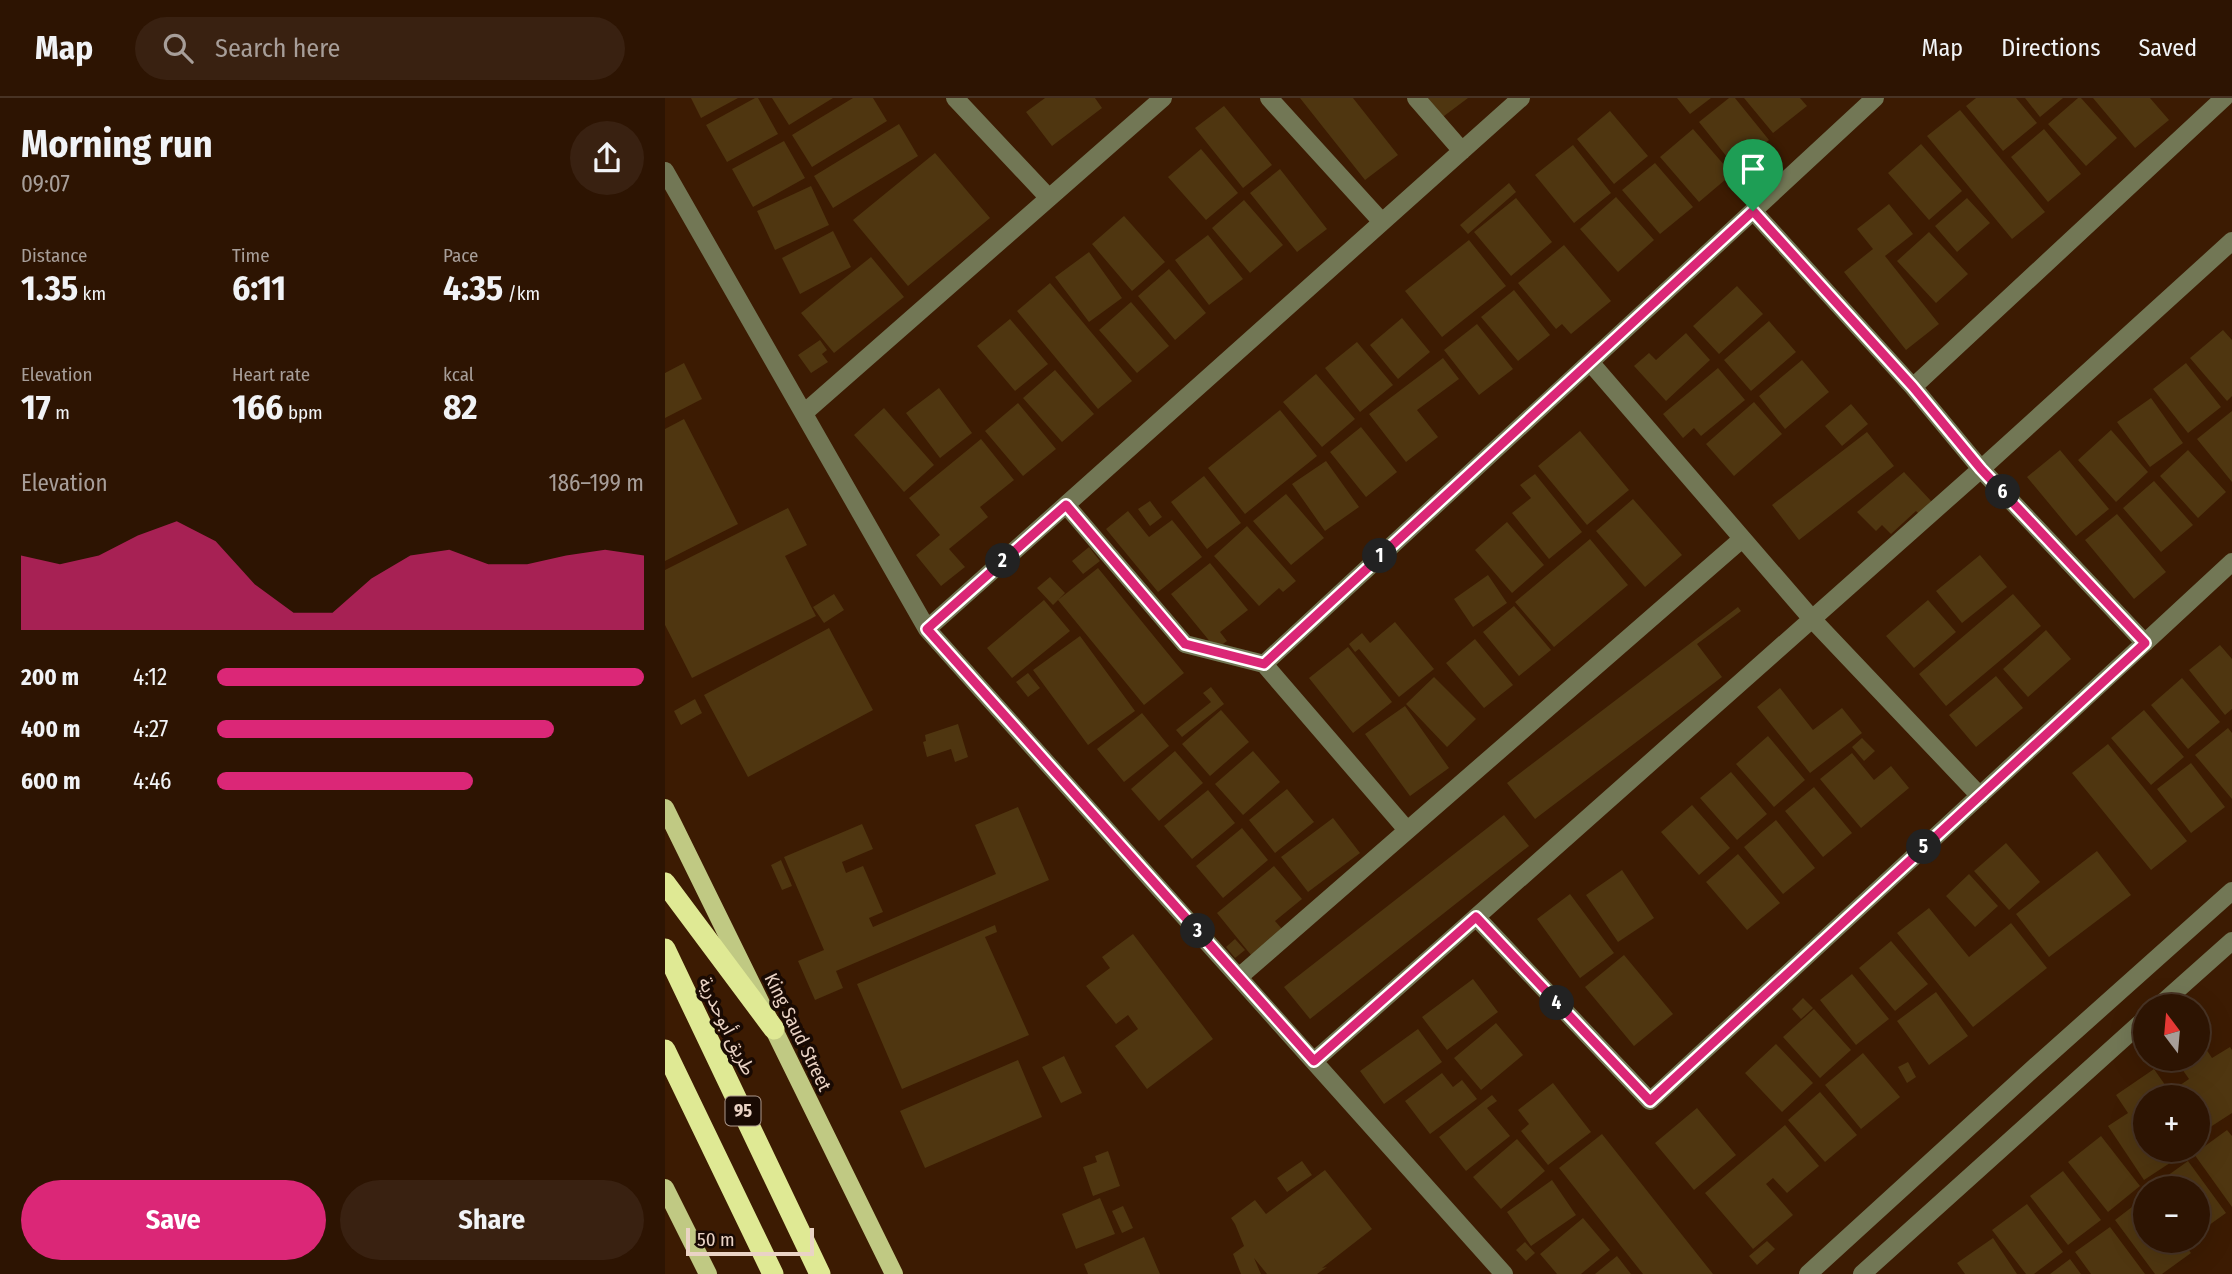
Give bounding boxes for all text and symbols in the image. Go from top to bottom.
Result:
search box [135,17,625,80]
text: Map [35,28,93,68]
icon: search [159,29,197,67]
text: Search here [215,33,340,64]
text: Map [1922,34,1963,62]
text: Directions [2001,34,2100,62]
text: Saved [2138,34,2197,62]
text: Morning run [21,121,213,167]
button: share [570,121,644,195]
pin [1723,139,1783,211]
icon: arrive [1734,150,1772,188]
text: 09:07 [21,170,70,198]
text: Distance [21,244,88,267]
text: Time [232,244,270,267]
text: Pace [443,244,478,267]
text: 1.35 [21,267,78,309]
text: 6:11 [232,267,286,309]
text: 4:35 [443,267,503,309]
text: km [78,282,106,305]
text: /km [503,282,540,305]
text: Elevation [21,363,93,386]
text: Heart rate [232,363,310,386]
text: kcal [443,363,474,386]
text: 17 [21,386,51,428]
text: 166 [232,386,283,428]
text: 82 [443,386,478,428]
text: m [51,401,70,424]
text: bpm [283,401,323,424]
text: Elevation [21,469,108,497]
text: 186–199 m [548,469,644,497]
pin: 6 [1985,474,2021,510]
text: 6 [1998,480,2007,503]
pin: 1 [1363,538,1397,574]
pin: 2 [985,544,1021,578]
text: 1 [1375,544,1384,567]
text: 2 [998,549,1007,572]
text: 200 m [21,663,79,691]
text: 4:12 [133,663,167,691]
text: 400 m [21,715,80,743]
text: 4:27 [133,715,168,743]
text: 600 m [21,767,80,795]
text: 4:46 [133,767,171,795]
pin: 5 [1907,830,1941,864]
text: 5 [1919,835,1928,858]
pin: 3 [1181,914,1215,948]
text: 3 [1193,919,1202,942]
street label: King Saud Street [760,969,837,1095]
street label: طريق أبوحدرية [693,973,761,1079]
pin: 4 [1539,986,1575,1020]
text: 4 [1552,991,1561,1014]
north arrow [2133,994,2210,1071]
map controls [2133,994,2210,1253]
button: + [2133,1085,2210,1162]
road number: 95 [725,1096,761,1126]
button: − [2133,1176,2210,1253]
button: Save [21,1180,326,1260]
button: Share [340,1180,644,1260]
scale bar [686,1225,814,1257]
text: 50 m [697,1228,735,1251]

